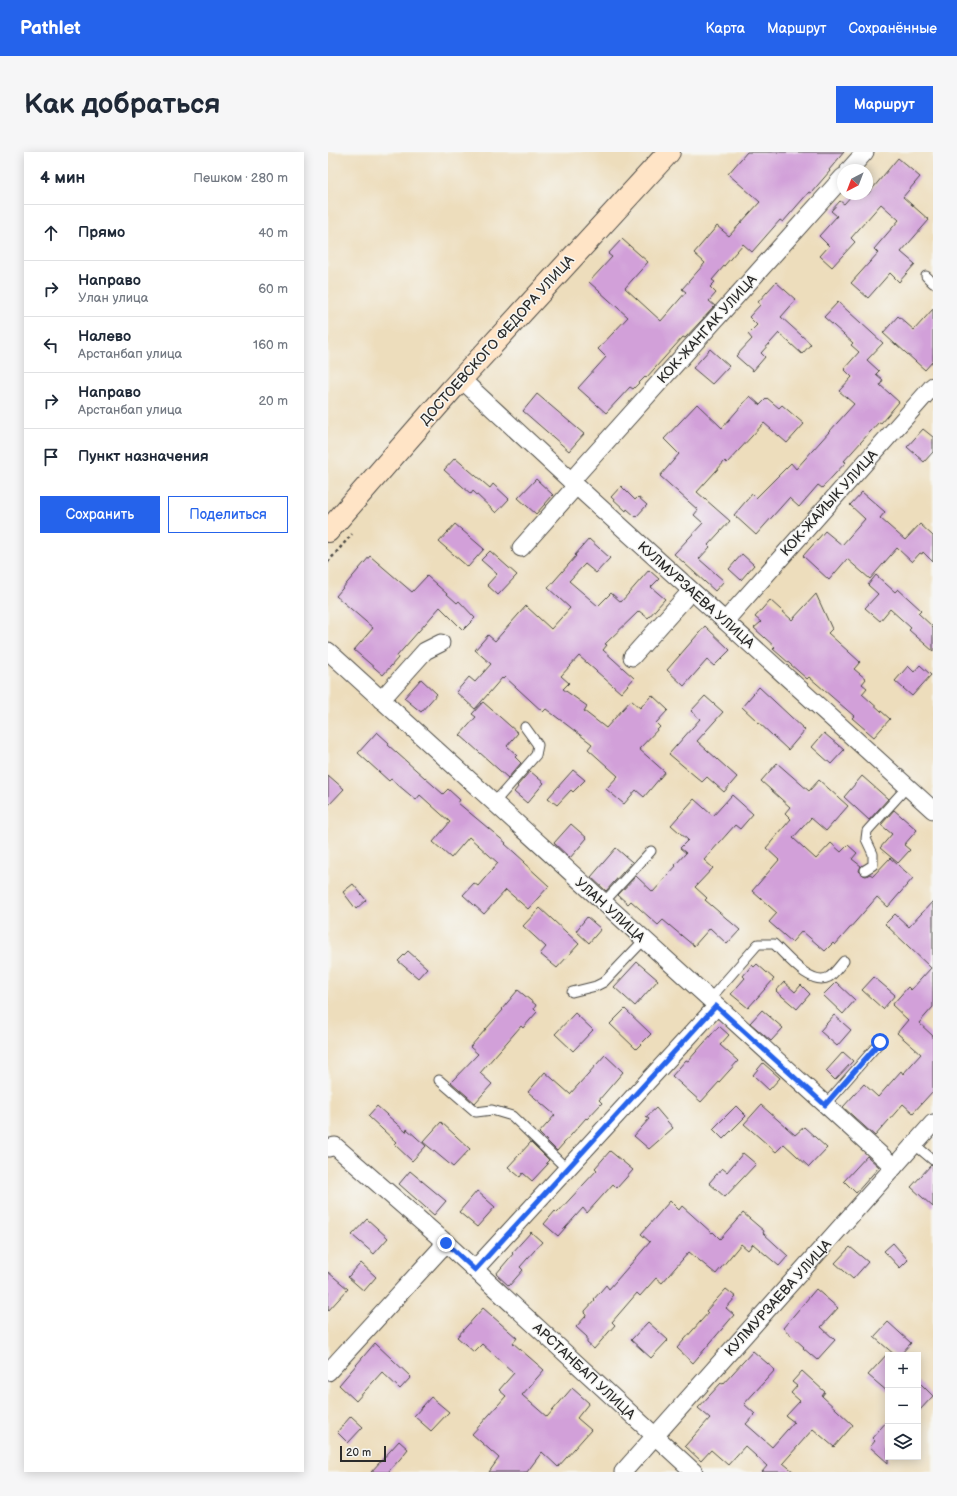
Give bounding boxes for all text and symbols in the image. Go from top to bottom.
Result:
text: Pathlet [20,17,81,40]
text: Карта [706,20,745,37]
text: Маршрут [767,20,827,37]
text: Сохранённые [849,20,937,37]
button: Маршрут [836,86,933,123]
text: Как добраться [24,88,221,121]
north arrow [837,164,873,200]
text: 4 мин [40,168,85,188]
text: Пешком · 280 m [193,170,288,186]
icon: ahead [40,222,62,244]
text: Прямо [78,223,125,242]
text: 40 m [258,225,288,241]
street label: ДОСТОЕВСКОГО ФЕДОРА УЛИЦА [416,251,578,428]
text: Направо [78,271,141,290]
street label: КОК-ЖАНГАК УЛИЦА [654,271,761,387]
icon: right [40,278,62,300]
text: 60 m [258,281,288,297]
text: Улан улица [78,290,148,306]
text: Налево [78,327,131,346]
icon: left [40,334,62,356]
text: 160 m [253,337,288,353]
text: Арстанбап улица [78,346,182,362]
text: Направо [78,383,141,402]
icon: right [40,390,62,412]
text: 20 m [258,393,288,409]
text: Арстанбап улица [78,402,182,418]
icon: arrive [40,446,62,468]
street label: КОК-ЖАЙЫК УЛИЦА [777,446,882,560]
text: Пункт назначения [78,447,209,466]
button: Сохранить [40,496,160,533]
button: Поделиться [168,496,288,533]
street label: КУЛМУРЗАЕВА УЛИЦА [634,538,758,652]
street label: УЛАН УЛИЦА [571,874,649,946]
route start [871,1033,889,1051]
route end [437,1234,455,1252]
street label: КУЛМУРЗАЕВА УЛИЦА [721,1236,835,1360]
street label: АРСТАНБАП УЛИЦА [529,1318,639,1423]
map controls [885,1352,921,1460]
button: + [885,1352,921,1388]
button: − [885,1388,921,1424]
button: layers [885,1424,921,1460]
scale bar [340,1444,386,1463]
text: 20 m [346,1446,371,1459]

